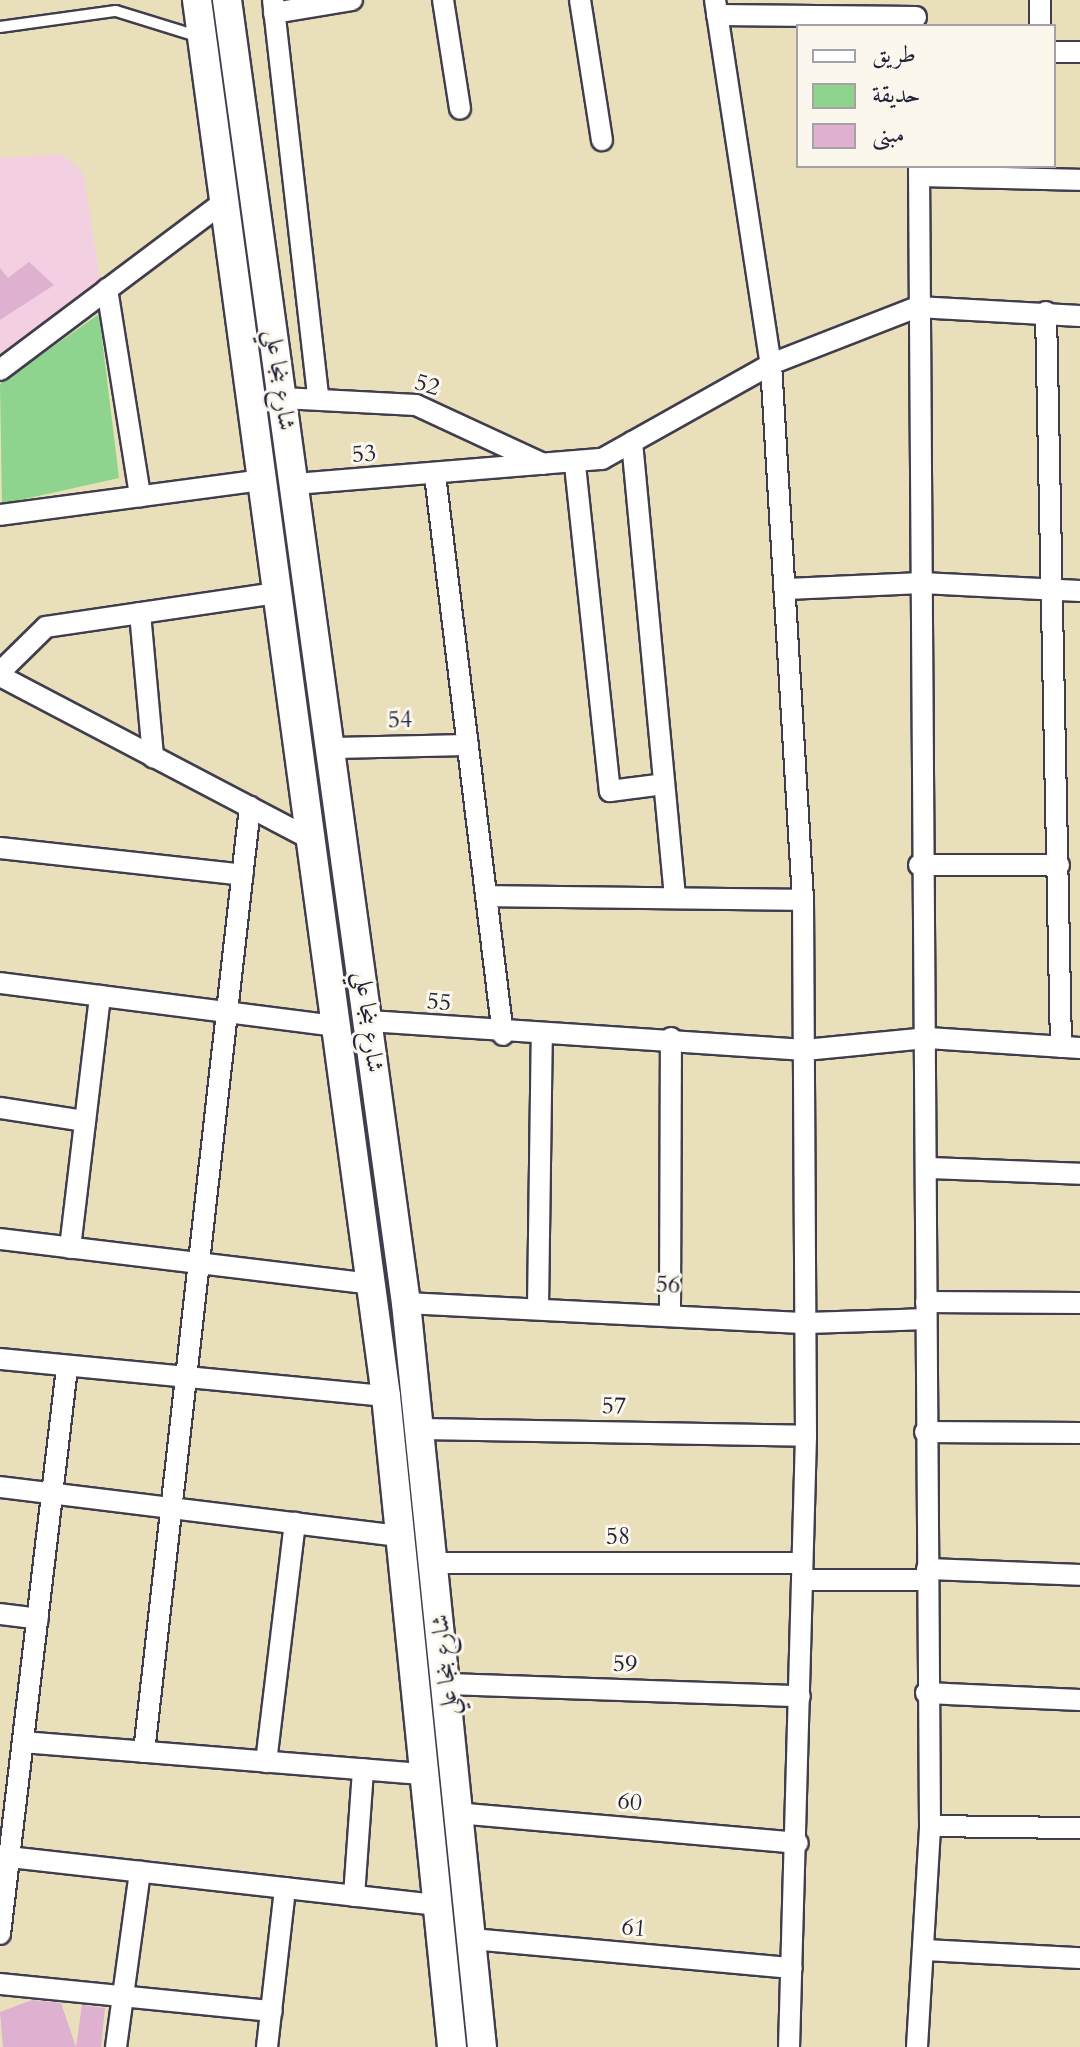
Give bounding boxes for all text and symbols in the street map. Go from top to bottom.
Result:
legend [796,24,1056,168]
text: طريق [872,38,916,71]
text: حديقة [872,78,921,111]
text: مبنى [872,118,905,151]
street label: شارع بنجا علي [259,328,301,432]
street label: 52 [411,368,443,402]
street label: 53 [351,439,377,469]
street label: 54 [387,705,413,735]
street label: شارع بنجا علي [349,970,389,1074]
street label: 55 [425,986,453,1018]
street label: 56 [655,1270,681,1300]
street label: 57 [601,1391,627,1421]
street label: 58 [606,1523,630,1551]
street label: شارع بنجا علي [425,1613,465,1717]
street label: 59 [612,1649,638,1679]
street label: 60 [616,1787,644,1817]
street label: 61 [620,1913,648,1943]

